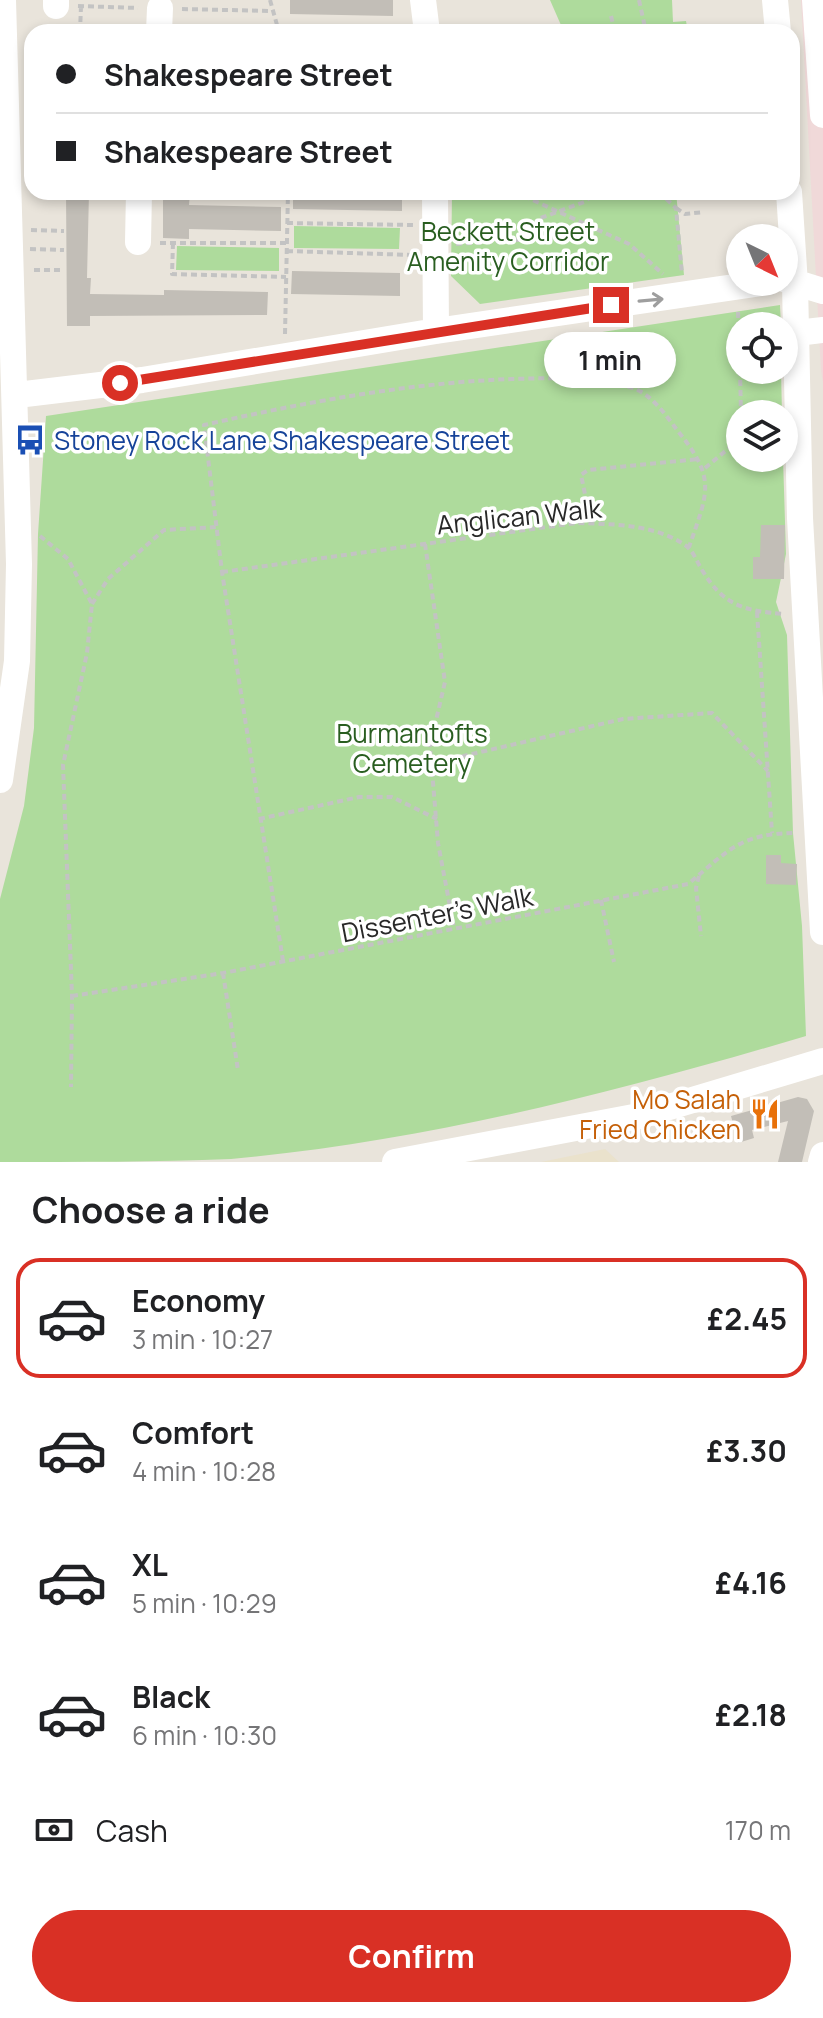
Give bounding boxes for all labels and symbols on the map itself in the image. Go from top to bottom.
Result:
park label: Beckett Street Amenity Corridor [407,213,609,279]
north arrow [726,224,798,296]
route end [593,287,629,323]
one-way arrow [637,292,664,307]
callout: 1 min [545,333,677,389]
route start [102,365,138,401]
place label: Stoney Rock Lane Shakespeare Street [54,422,510,458]
bus stop icon: Stoney Rock Lane Shakespeare Street [13,423,47,457]
street label: Anglican Walk [435,489,604,543]
park label: Burmantofts Cemetery [336,715,488,781]
street label: Dissenter's Walk [338,878,537,950]
place label: Mo Salah Fried Chicken [579,1081,741,1147]
restaurant icon: Mo Salah Fried Chicken [748,1097,782,1131]

